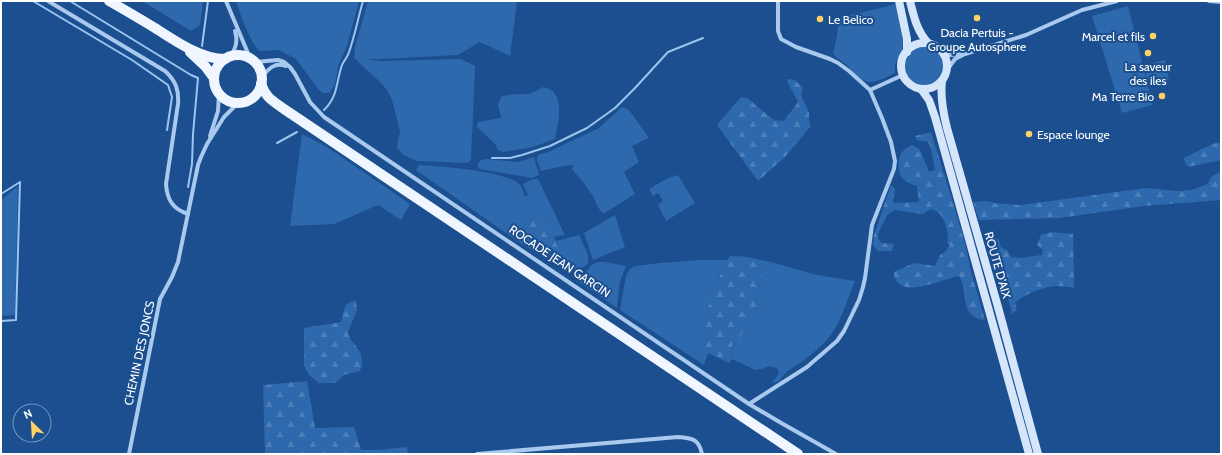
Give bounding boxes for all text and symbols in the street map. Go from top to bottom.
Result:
place label: Le Belico [828,12,874,27]
marker: Dacia Pertuis - Groupe Autosphere [972,13,982,23]
marker: Le Belico [815,14,825,24]
place label: Dacia Pertuis - Groupe Autosphere [928,25,1026,54]
place label: Marcel et fils [1082,29,1145,44]
marker: Marcel et fils [1148,31,1158,41]
marker: La saveur des iles [1143,48,1153,58]
place label: La saveur des iles [1124,59,1172,88]
place label: Ma Terre Bio [1092,89,1154,104]
marker: Ma Terre Bio [1157,91,1167,101]
place label: Espace lounge [1037,127,1110,142]
marker: Espace lounge [1024,129,1034,139]
street label: ROCADE JEAN GARCIN [506,221,614,301]
street label: ROUTE D'AIX [981,230,1015,301]
street label: CHEMIN DES JONCS [121,299,157,407]
north arrow [12,403,52,443]
text: N [21,406,34,422]

